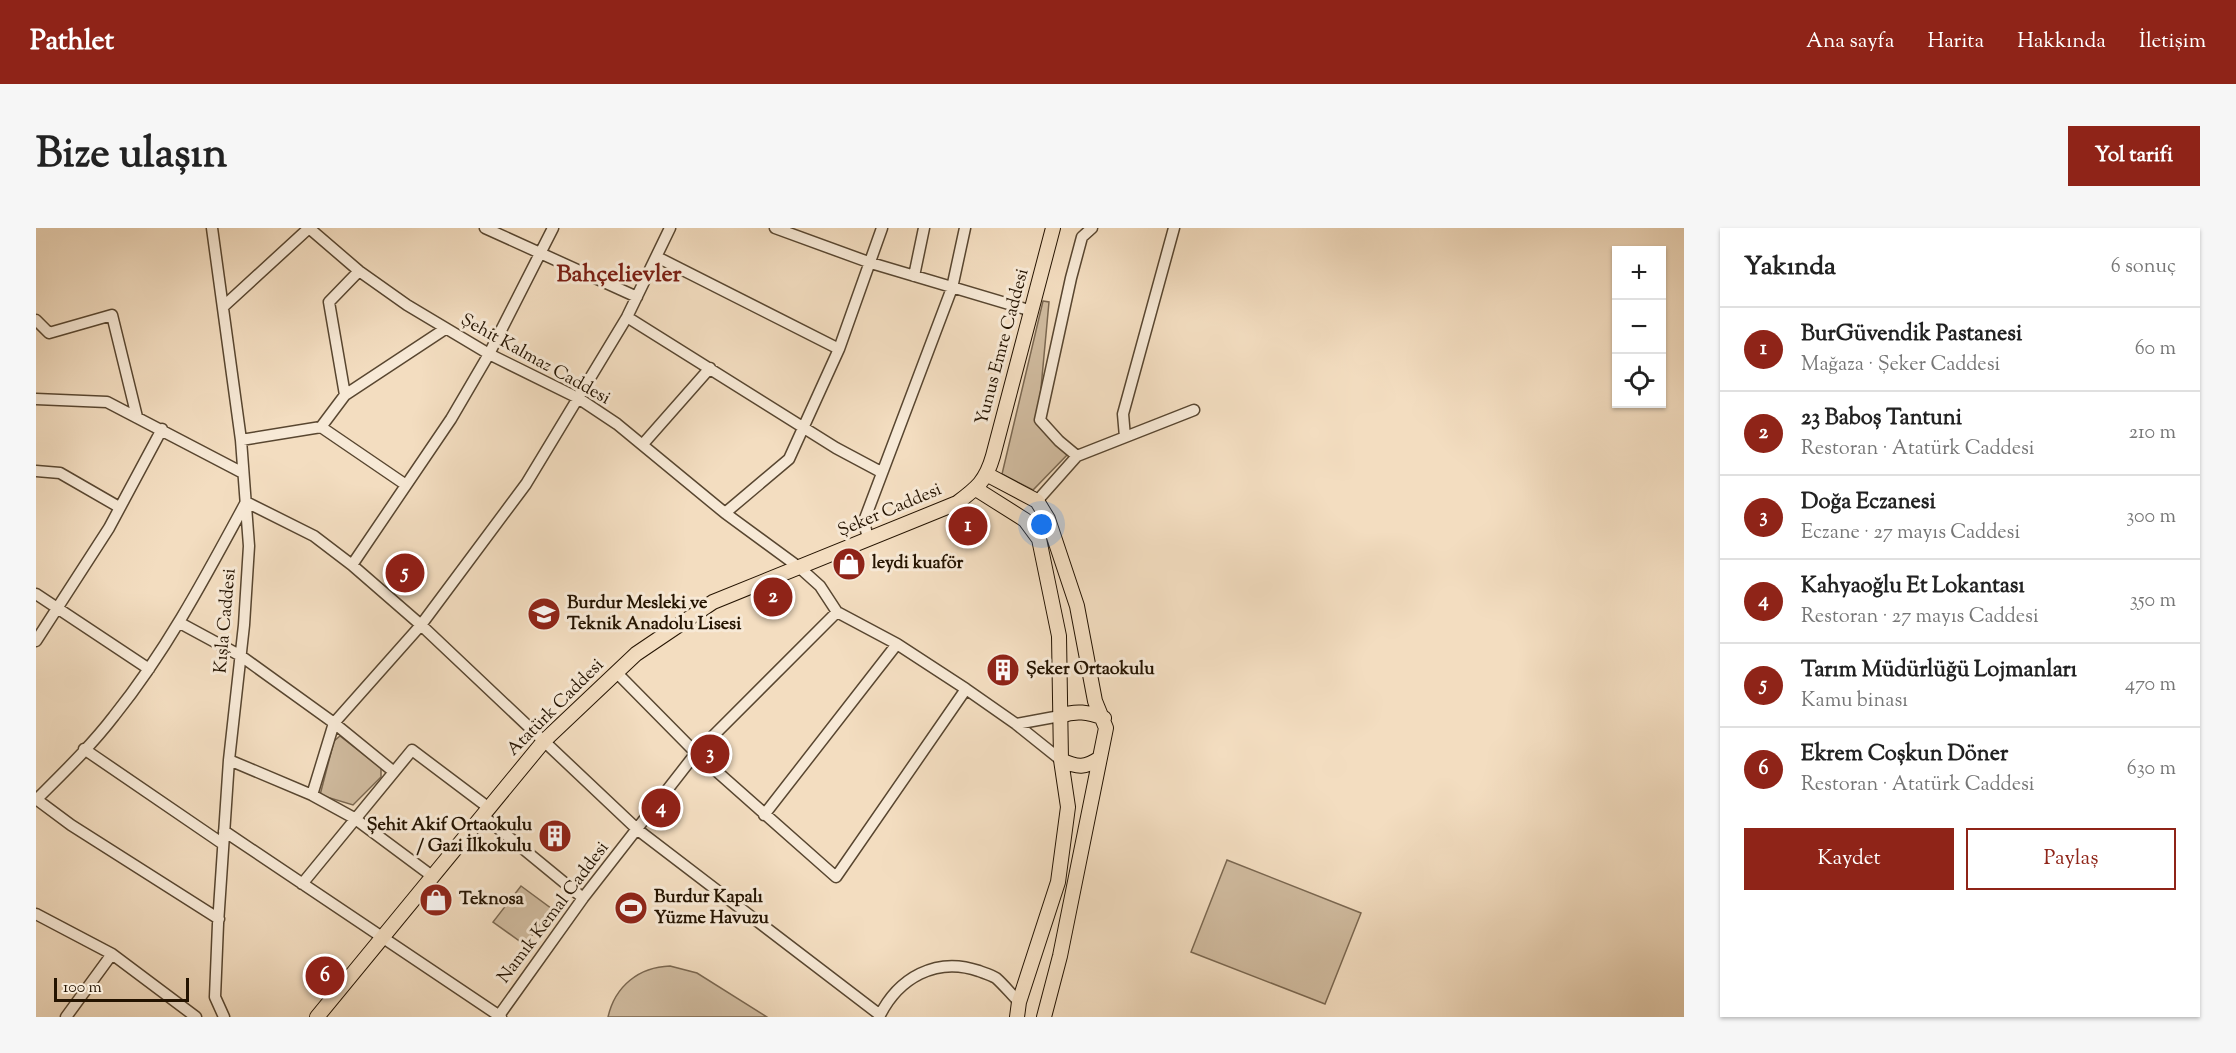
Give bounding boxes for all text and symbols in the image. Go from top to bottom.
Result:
text: Pathlet [30,22,114,62]
text: Ana sayfa [1806,27,1895,57]
text: Harita [1928,27,1984,57]
text: Hakkında [2017,27,2106,57]
text: İletişim [2139,27,2206,57]
text: Bize ulaşın [36,126,227,186]
button: Yol tarifi [2068,126,2200,186]
map controls [1612,246,1666,408]
button: + [1612,246,1666,300]
text: Yakında [1744,249,1836,286]
text: 6 sonuç [2111,253,2176,282]
district label: Bahçelievler [556,258,683,292]
street label: Yunus Emre Caddesi [970,266,1036,428]
button: − [1612,300,1666,354]
street label: Şehit Kalmaz Caddesi [455,308,615,412]
text: BurGüvendik Pastanesi [1801,319,2022,351]
text: 1 [1760,335,1767,364]
text: 60 m [2135,335,2176,364]
text: Mağaza · Şeker Caddesi [1801,351,2000,380]
button: locate [1612,354,1666,408]
text: 23 Baboş Tantuni [1801,403,1962,435]
text: 2 [1759,419,1768,448]
text: 210 m [2129,419,2176,448]
text: Restoran · Atatürk Caddesi [1801,435,2035,464]
street label: Şeker Caddesi [834,477,946,545]
text: Doğa Eczanesi [1801,487,1936,519]
text: 3 [1759,503,1768,532]
text: 300 m [2126,503,2176,532]
pin: 1 [948,504,988,548]
your location [1027,510,1056,539]
text: Eczane · 27 mayıs Caddesi [1801,519,2020,548]
shop icon: leydi kuaför [831,546,867,582]
pin: 5 [386,550,424,596]
place label: leydi kuaför [872,551,964,577]
street label: Kışla Caddesi [208,567,244,675]
text: Kahyaoğlu Et Lokantası [1801,571,2025,603]
pin: 2 [754,574,792,620]
text: 4 [1758,587,1769,616]
text: 350 m [2130,587,2176,616]
place label: Burdur Mesleki ve Teknik Anadolu Lisesi [567,591,742,638]
school or university icon: Burdur Mesleki ve Teknik Anadolu Lisesi [526,596,562,632]
text: Restoran · 27 mayıs Caddesi [1801,603,2039,632]
building icon: Şeker Ortaokulu [985,652,1021,688]
street label: Atatürk Caddesi [501,653,611,763]
text: Tarım Müdürlüğü Lojmanları [1801,655,2077,687]
place label: Şeker Ortaokulu [1026,657,1155,683]
text: 5 [1760,671,1767,700]
text: 470 m [2125,671,2176,700]
text: Kamu binası [1801,687,1908,716]
pin: 3 [690,732,730,776]
text: Ekrem Coşkun Döner [1801,739,2008,771]
text: 6 [1759,755,1768,784]
text: 630 m [2127,755,2176,784]
text: Restoran · Atatürk Caddesi [1801,771,2035,800]
pin: 4 [642,786,680,830]
place label: Şehit Akif Ortaokulu / Gazi İlkokulu [367,813,533,860]
building icon: Şehit Akif Ortaokulu / Gazi İlkokulu [537,818,573,854]
button: Kaydet [1744,828,1954,890]
button: Paylaş [1966,828,2176,890]
street label: Namık Kemal Caddesi [492,837,616,989]
shop icon: Teknosa [418,882,454,918]
place label: Burdur Kapalı Yüzme Havuzu [654,885,770,932]
place label: Teknosa [459,887,525,913]
sports icon: Burdur Kapalı Yüzme Havuzu [613,890,649,926]
pin: 6 [306,954,344,999]
scale bar [54,975,189,1002]
text: 100 m [63,977,102,1000]

